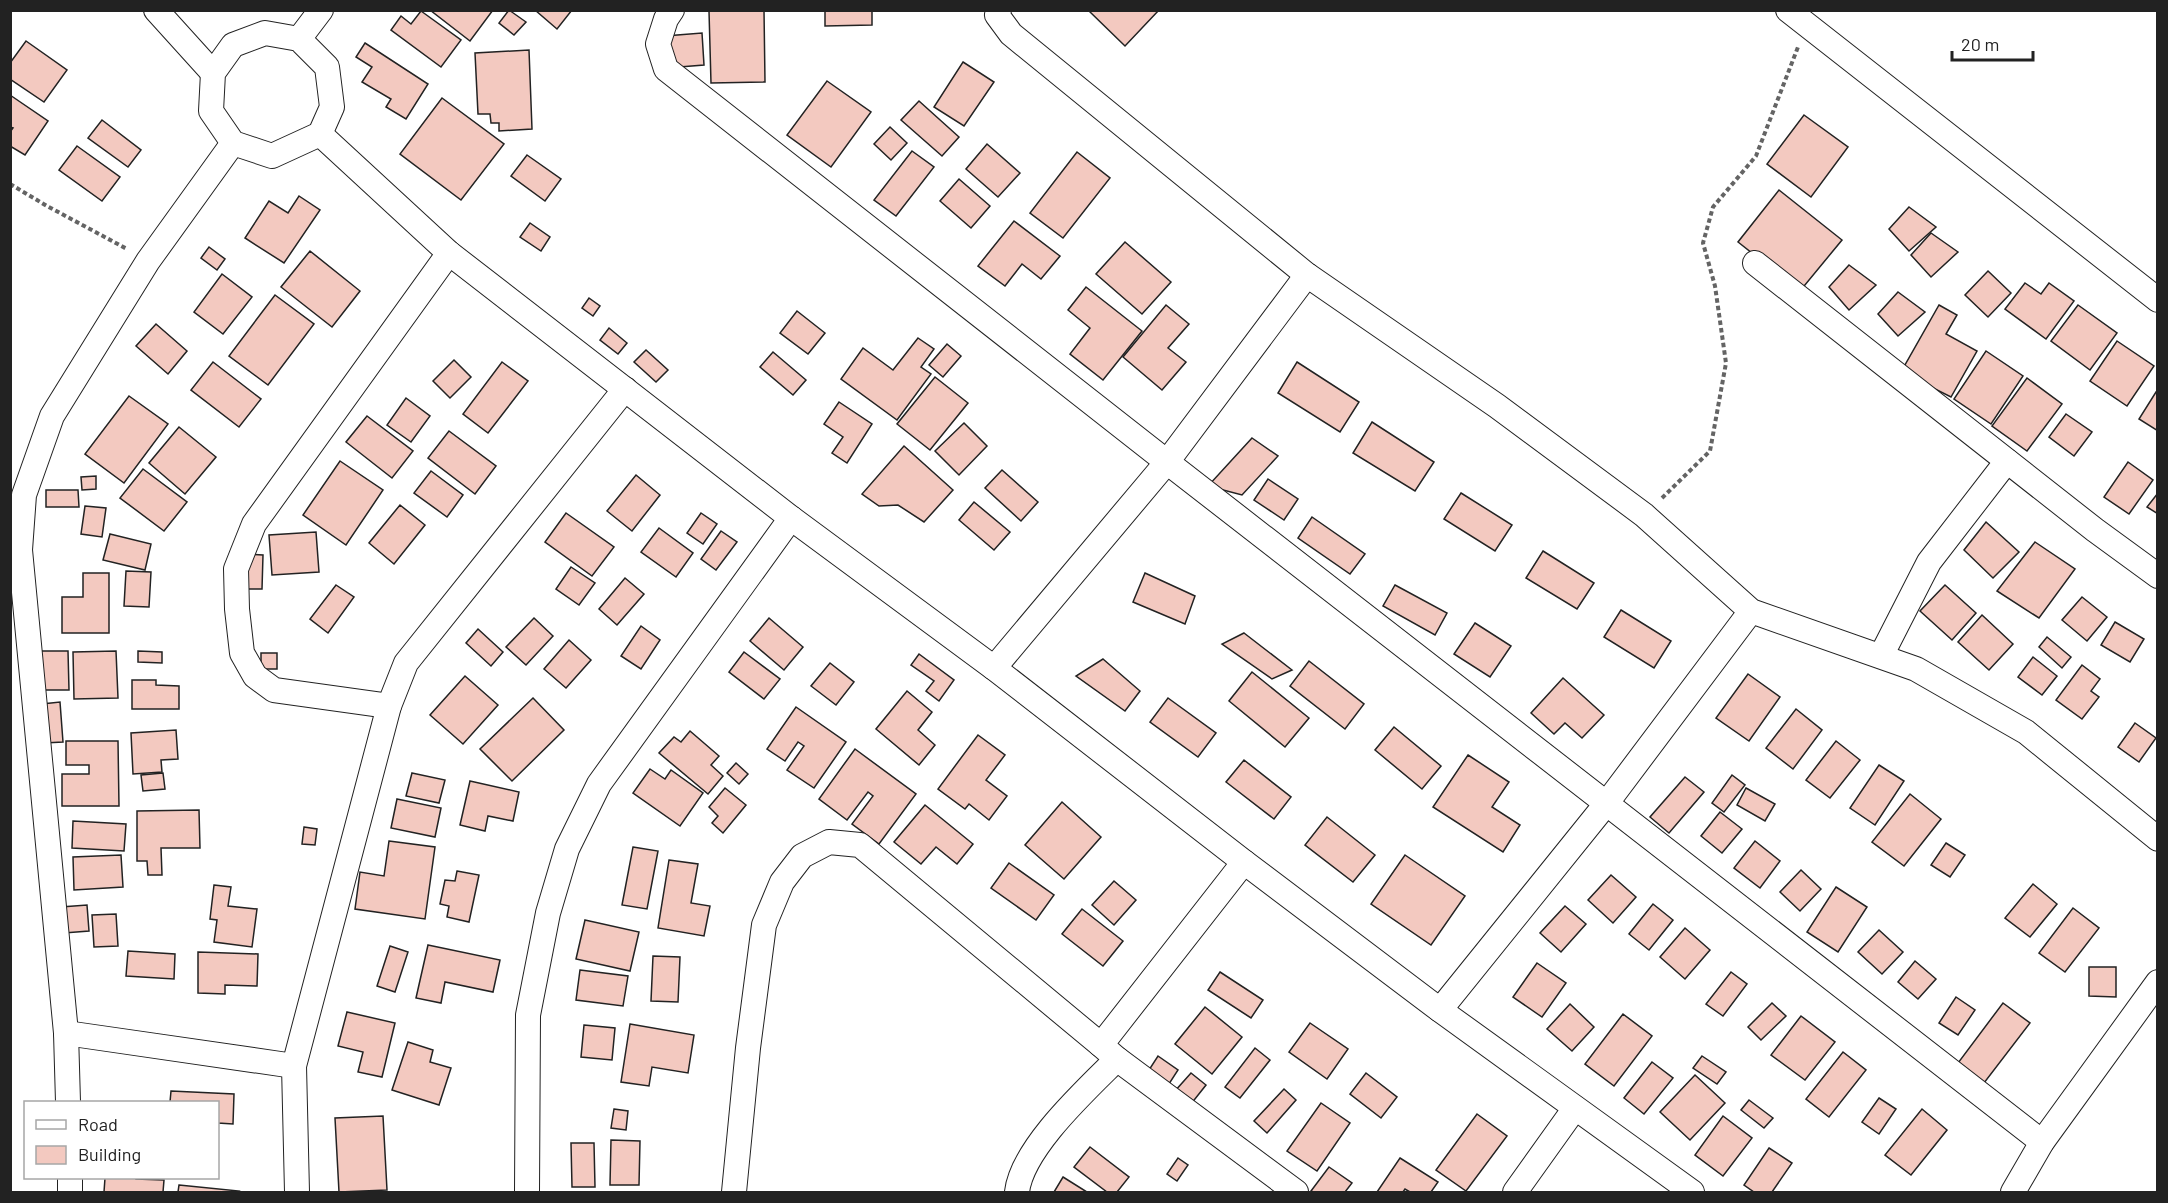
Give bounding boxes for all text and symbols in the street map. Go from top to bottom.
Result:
scale bar [1952,24,2033,62]
text: 20 m [1961,33,1999,55]
legend [24,1101,219,1179]
text: Road [78,1113,118,1135]
text: Building [78,1143,141,1165]

